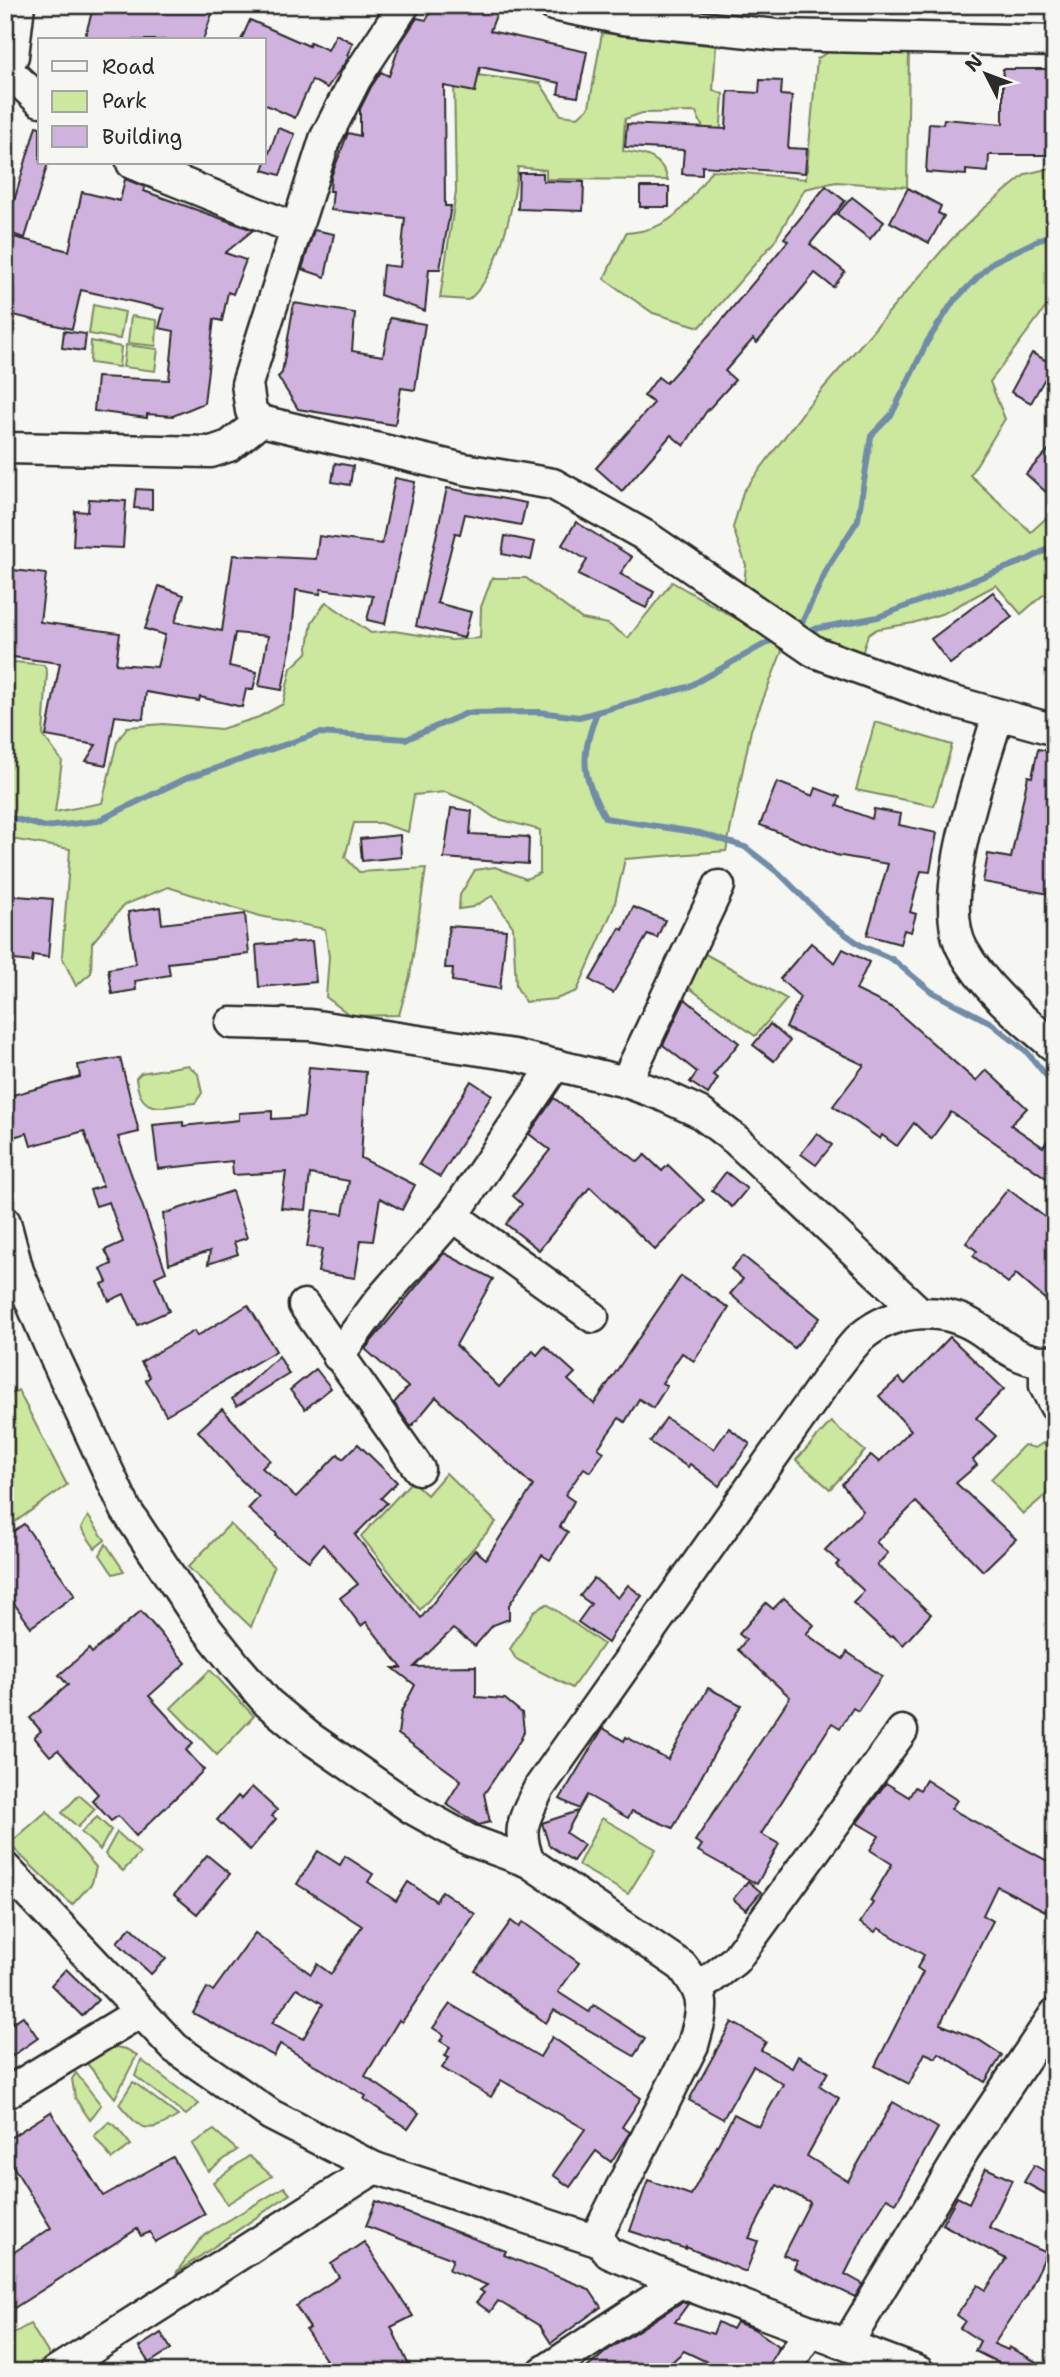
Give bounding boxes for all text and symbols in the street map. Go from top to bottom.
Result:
legend [38,38,266,164]
north arrow [951,38,1021,108]
text: N [959,49,988,77]
text: Road [102,53,155,81]
text: Park [102,87,147,115]
text: Building [102,123,182,151]

